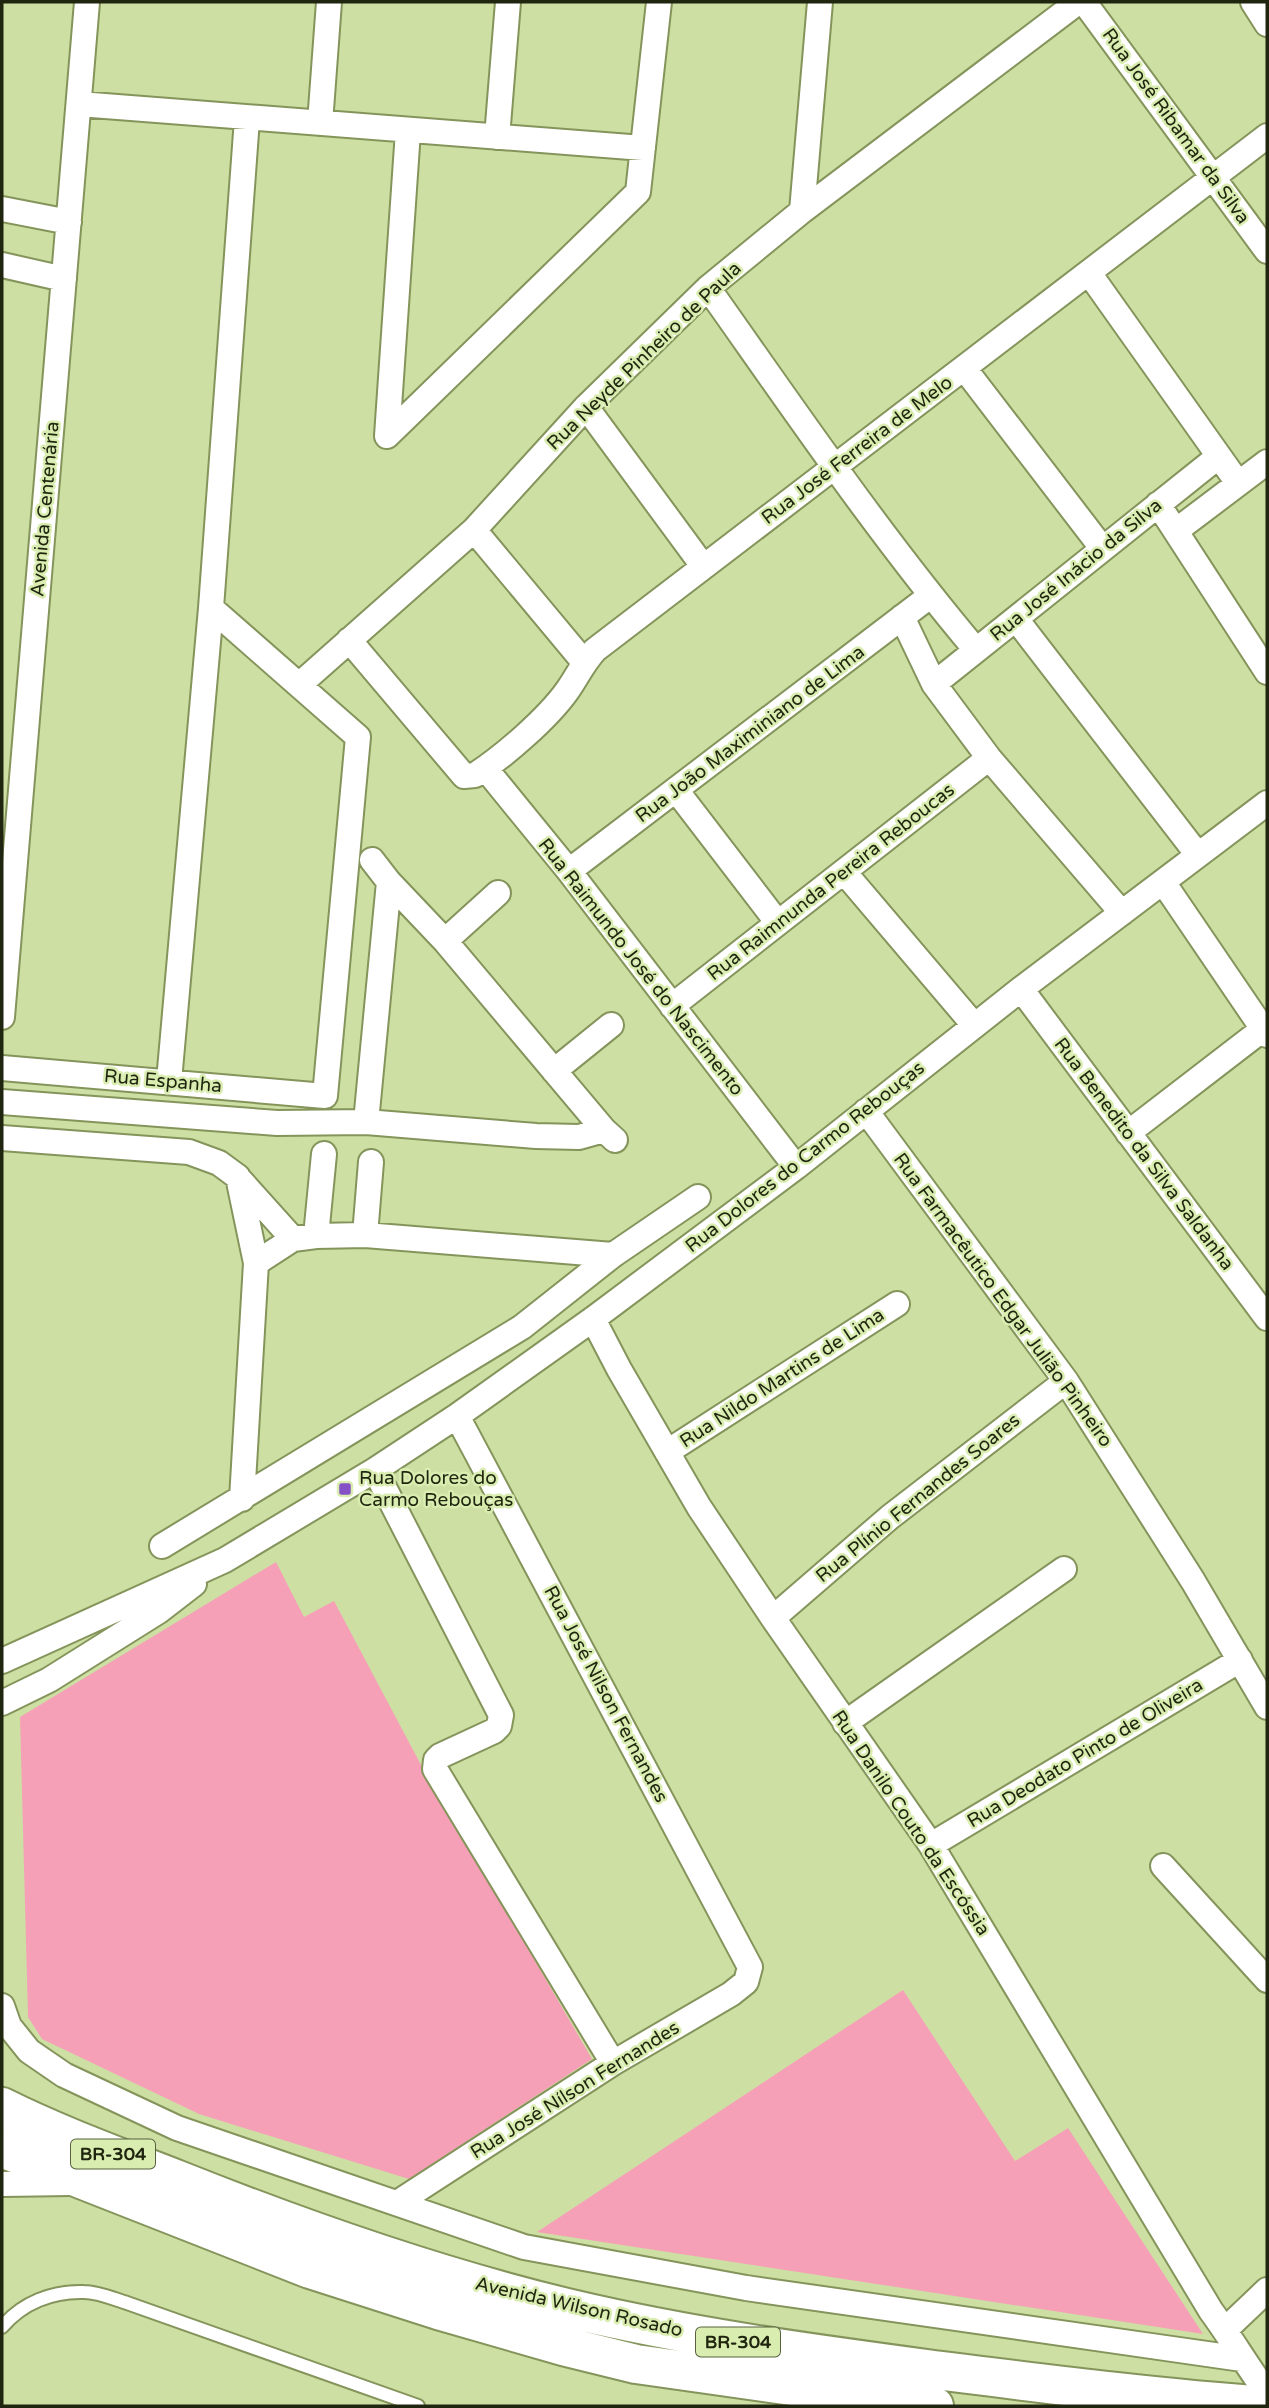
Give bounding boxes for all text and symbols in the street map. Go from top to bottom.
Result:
street label: Rua José Ribamar da Silva [1098,24,1254,228]
street label: Rua Neyde Pinheiro de Paula [542,257,746,455]
street label: Rua José Ferreira de Melo [757,371,957,529]
street label: Avenida Centenária [26,420,64,598]
street label: Rua José Inácio da Silva [986,494,1166,646]
street label: Rua João Maximiniano de Lima [631,641,869,827]
street label: Rua Raimnunda Pereira Reboucas [703,779,959,985]
street label: Rua Raimundo José do Nascimento [534,834,748,1100]
street label: Rua Benedito da Silva Saldanha [1049,1034,1239,1274]
street label: Rua Dolores do Carmo Rebouças [681,1057,929,1257]
street label: Rua Espanha [103,1065,223,1097]
street label: Rua Farmacêutico Edgar Julião Pinheiro [889,1149,1117,1451]
street label: Rua Nildo Martins de Lima [676,1304,888,1452]
street label: Rua Plínio Fernandes Soares [812,1409,1024,1587]
place label: Rua Dolores do Carmo Rebouças [359,1467,513,1511]
marker: Rua Dolores do Carmo Rebouças [337,1481,353,1497]
street label: Rua José Nilson Fernandes [539,1582,673,1806]
street label: Rua Deodato Pinto de Oliveira [963,1674,1207,1832]
street label: Rua Danilo Couto da Escóssia [827,1706,995,1940]
street label: Rua José Nílson Fernandes [466,2017,684,2163]
road number: BR-304 [71,2140,155,2168]
street label: Avenida Wilson Rosado [473,2272,685,2342]
road number: BR-304 [696,2328,780,2356]

